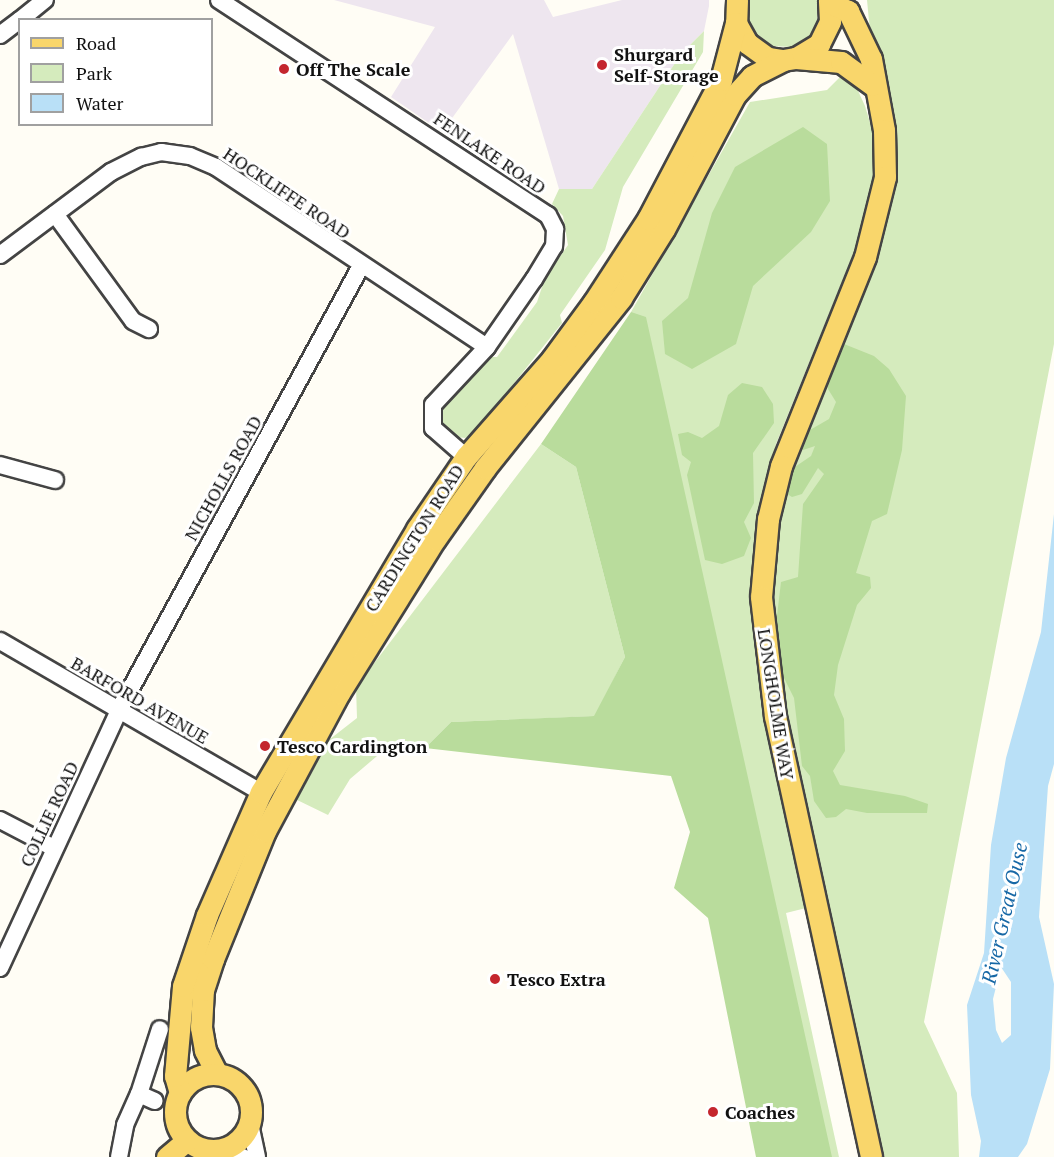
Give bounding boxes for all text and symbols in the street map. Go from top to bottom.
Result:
legend [18,18,213,126]
text: Road [76,31,116,55]
place label: Shurgard Self-Storage [614,44,719,86]
place label: Off The Scale [296,58,410,80]
marker: Shurgard Self-Storage [595,58,609,72]
text: Park [76,61,112,85]
marker: Off The Scale [277,62,291,76]
text: Water [76,91,123,115]
street label: FENLAKE ROAD [430,108,550,198]
street label: HOCKLIFFE ROAD [219,143,355,243]
street label: NICHOLLS ROAD [180,412,266,544]
street label: CARDINGTON ROAD [360,460,468,616]
street label: LONGHOLME WAY [753,627,799,781]
street label: BARFORD AVENUE [67,652,213,748]
place label: Tesco Cardington [277,735,427,757]
marker: Tesco Cardington [258,739,272,753]
street label: COLLIE ROAD [15,758,83,870]
water label: River Great Ouse [976,840,1032,986]
place label: Tesco Extra [507,968,606,990]
marker: Tesco Extra [488,972,502,986]
place label: Coaches [725,1101,795,1123]
marker: Coaches [706,1105,720,1119]

